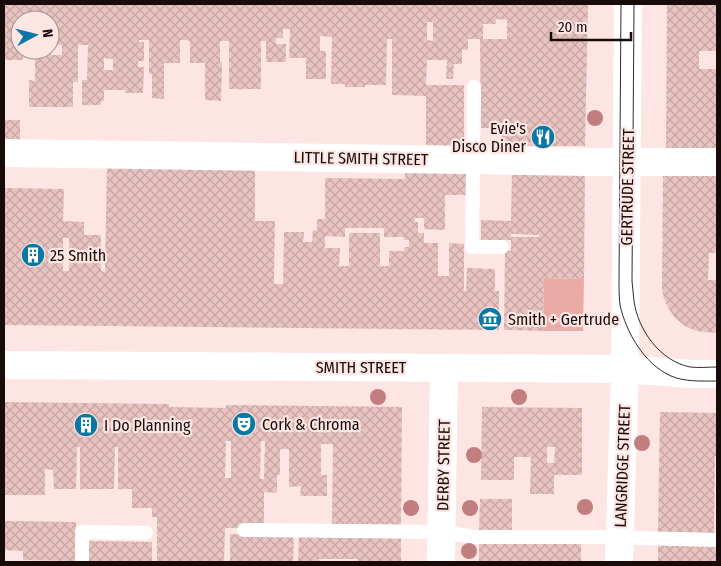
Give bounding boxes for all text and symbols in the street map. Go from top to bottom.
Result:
north arrow [10,10,60,60]
scale bar [551,10,631,42]
text: 20 m [558,18,588,36]
text: N [38,28,56,39]
place label: Evie's Disco Diner [452,119,526,156]
restaurant icon: Evie's Disco Diner [530,124,556,150]
street label: GERTRUDE STREET [617,128,638,246]
street label: LITTLE SMITH STREET [293,148,429,169]
building icon: 25 Smith [20,242,46,268]
place label: 25 Smith [50,246,106,265]
museum icon: Smith + Gertrude [477,306,503,332]
place label: Smith + Gertrude [508,310,619,329]
street label: SMITH STREET [316,358,407,377]
street label: LANGRIDGE STREET [611,404,634,528]
theatre icon: Cork & Chroma [231,411,257,437]
building icon: I Do Planning [73,412,99,438]
place label: Cork & Chroma [262,415,360,434]
place label: I Do Planning [104,416,191,435]
street label: DERBY STREET [433,418,454,511]

